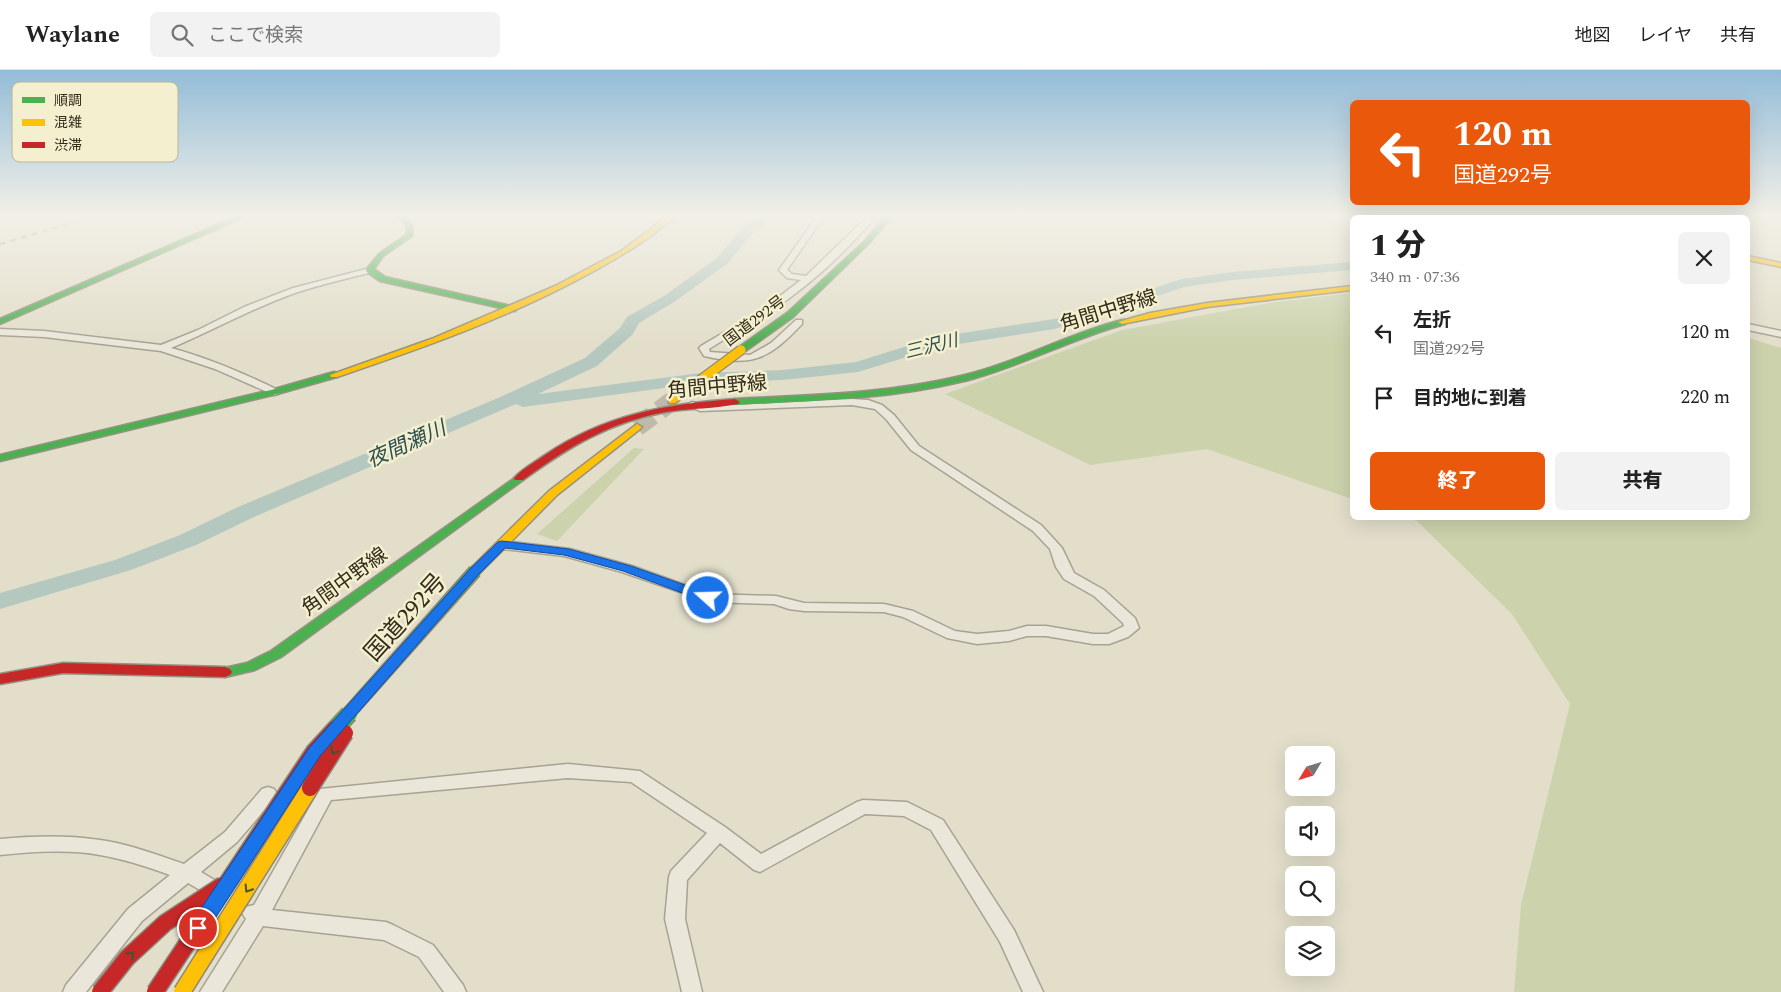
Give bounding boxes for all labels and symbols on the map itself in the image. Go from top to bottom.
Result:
legend [12,82,178,162]
text: 順調 [54,90,82,111]
text: 混雑 [54,112,82,133]
text: 渋滞 [54,135,82,156]
street label: 角間中野線 [1056,282,1160,340]
street label: 国道292号 [719,290,791,352]
water label: 三沢川 [902,326,963,366]
street label: 角間中野線 [666,368,768,406]
water label: 夜間瀬川 [362,412,453,477]
street label: 角間中野線 [295,540,394,623]
street label: 国道292号 [356,565,455,670]
position arrow [681,571,733,623]
one-way arrow [331,745,340,754]
north arrow [1285,746,1335,796]
one-way arrow [245,883,255,892]
pin [177,907,219,949]
one-way arrow [125,952,134,961]

